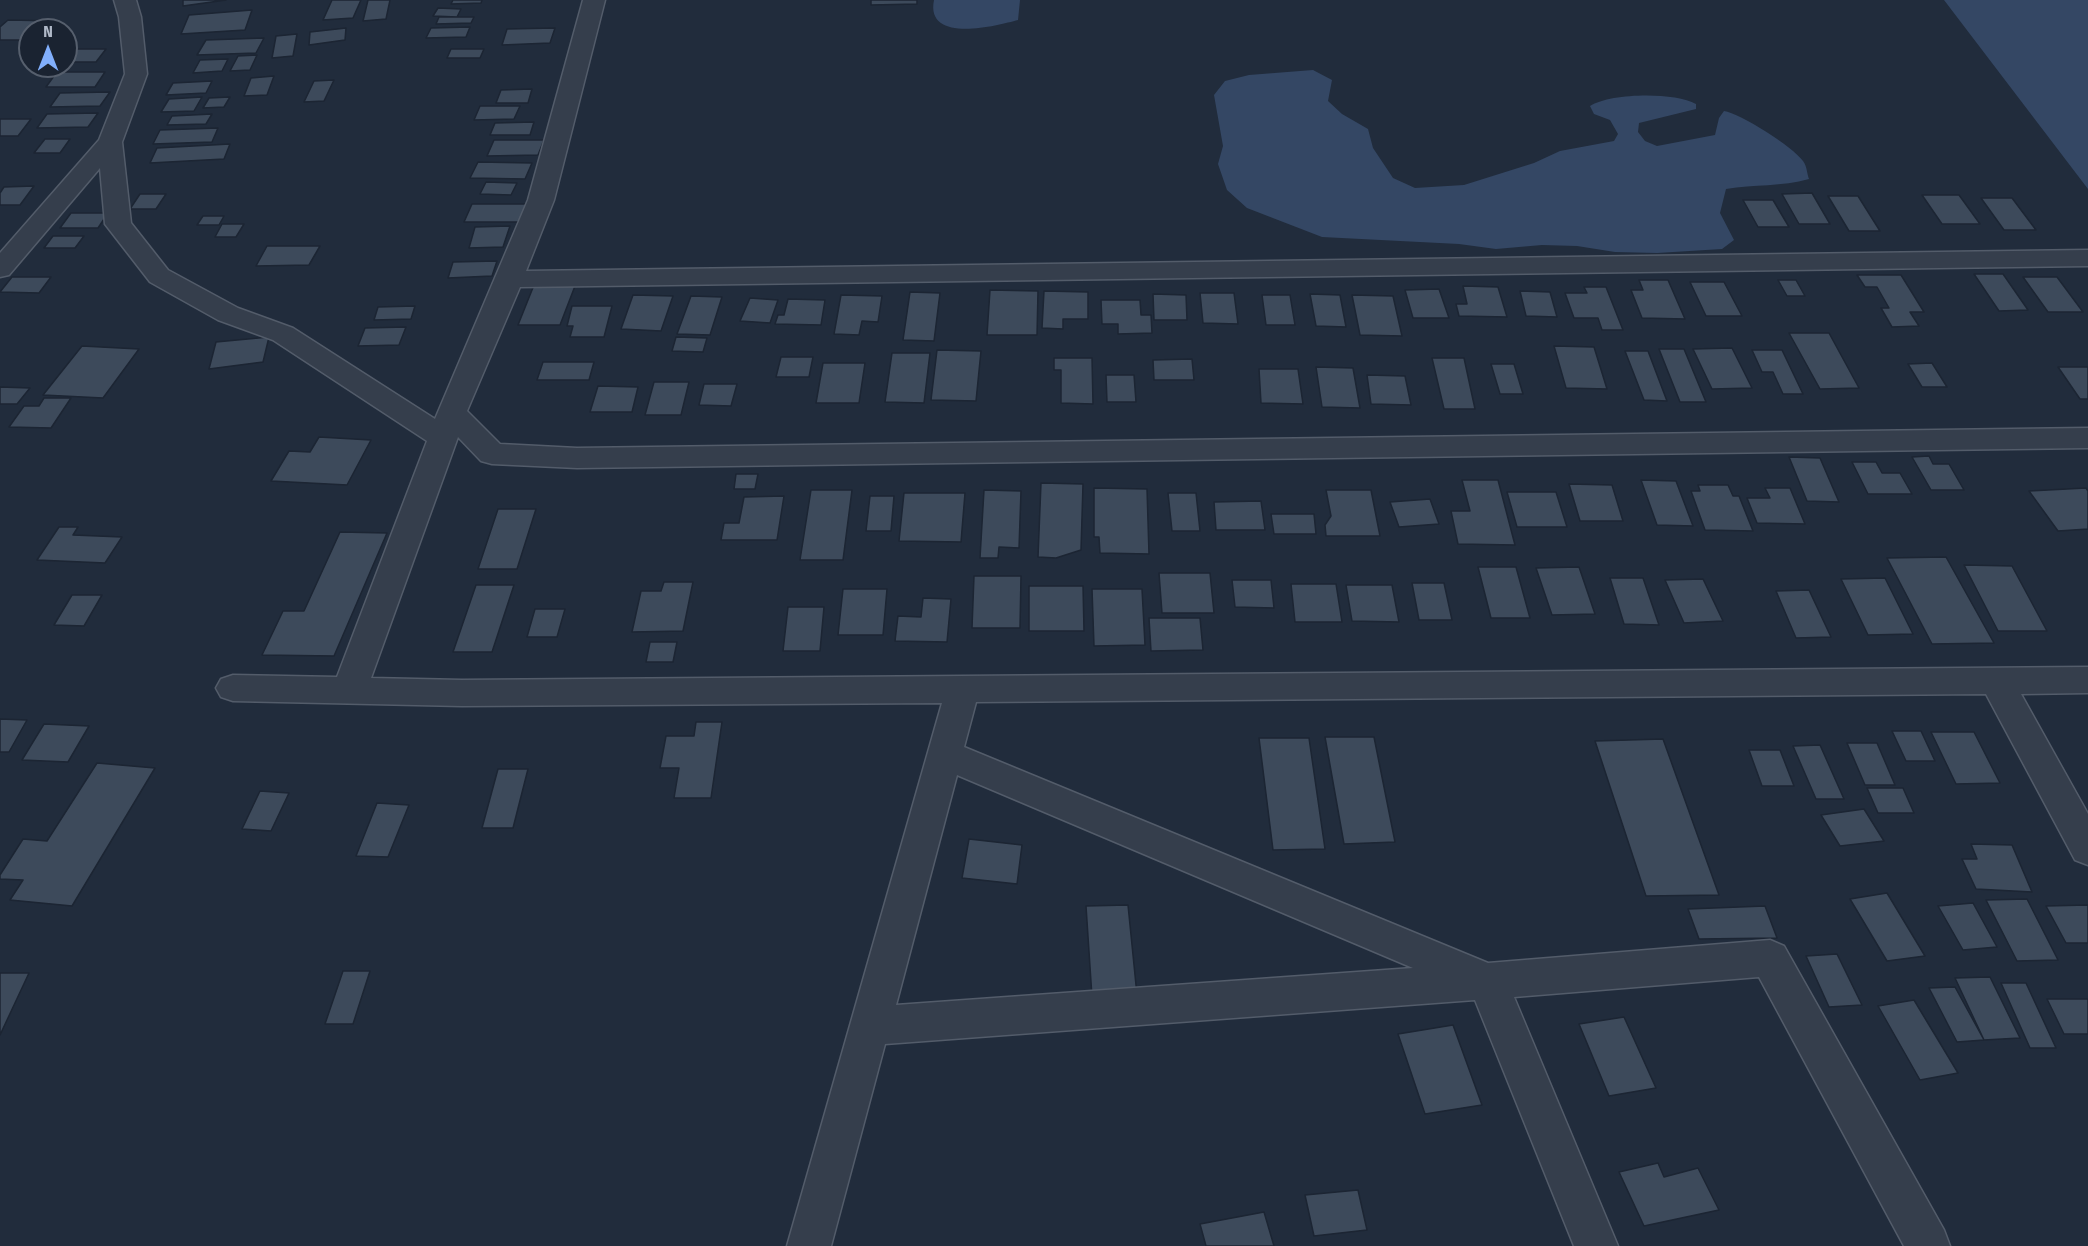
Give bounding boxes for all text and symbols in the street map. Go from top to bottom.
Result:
north arrow [18,18,78,78]
text: N [43,22,53,41]

